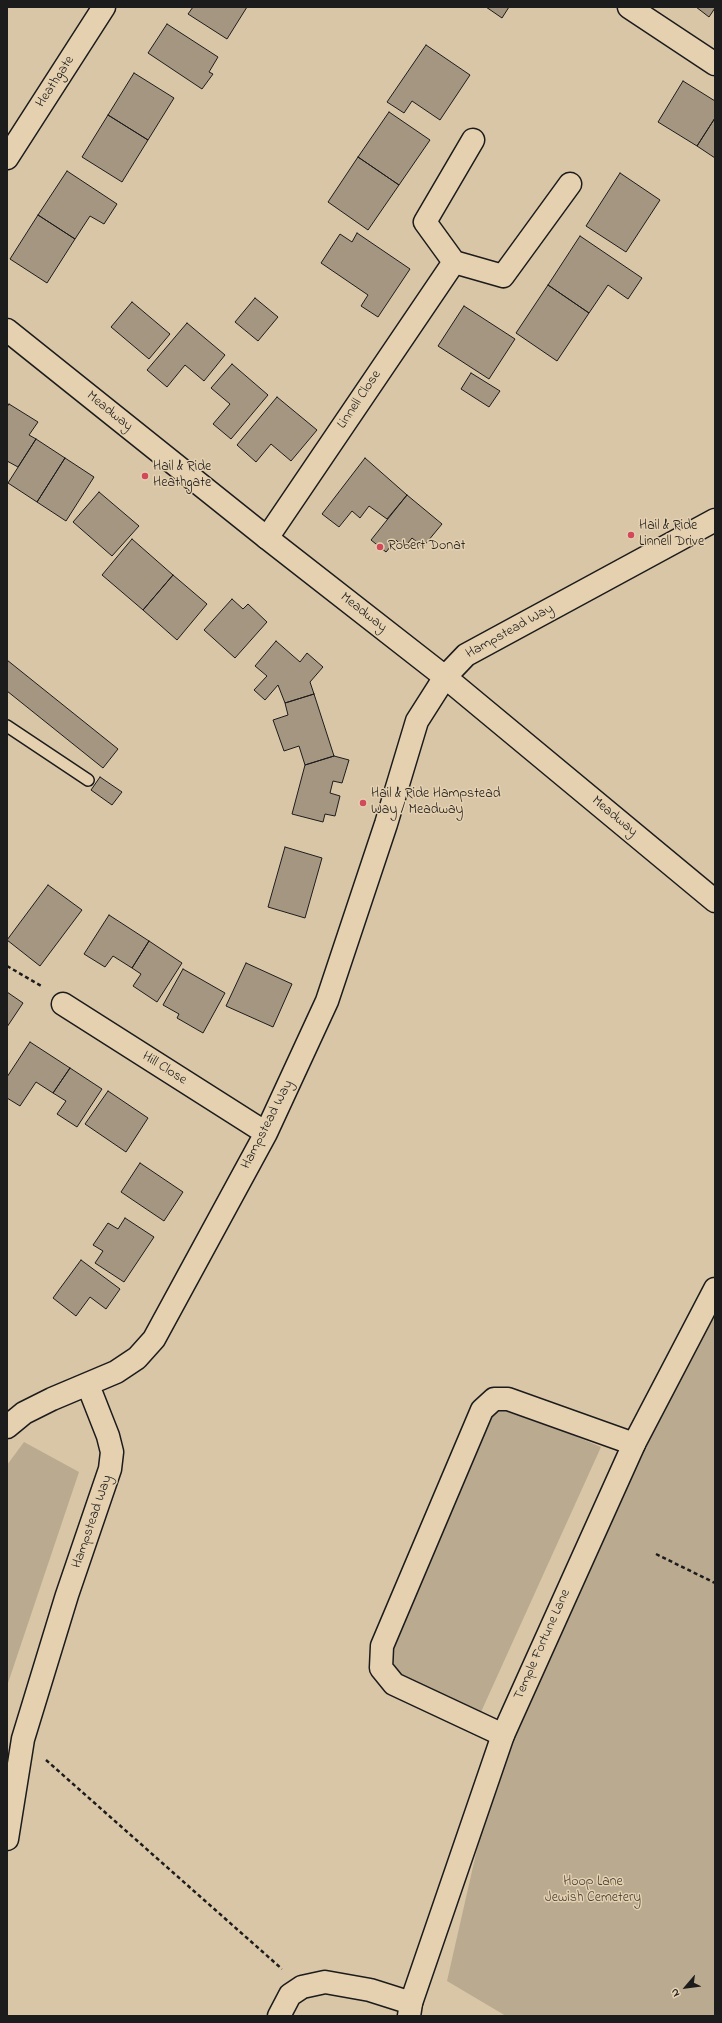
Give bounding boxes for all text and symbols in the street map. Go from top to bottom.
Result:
street label: Heathgate [33,53,79,111]
street label: Linnell Close [334,368,386,432]
street label: Meadway [82,388,136,436]
place label: Hail & Ride Heathgate [153,460,211,492]
marker: Hail & Ride Heathgate [140,471,150,481]
place label: Hail & Ride Linnell Drive [639,519,704,552]
marker: Hail & Ride Linnell Drive [626,530,636,540]
place label: Robert Donat [388,539,466,555]
marker: Robert Donat [375,542,385,552]
street label: Meadway [336,590,390,636]
street label: Hampstead Way [463,601,557,663]
place label: Hail & Ride Hampstead Way / Meadway [371,787,501,820]
street label: Meadway [588,793,640,841]
marker: Hail & Ride Hampstead Way / Meadway [358,798,368,808]
street label: Hill Close [139,1049,189,1089]
street label: Hampstead Way [238,1078,298,1172]
street label: Hampstead Way [69,1473,117,1571]
street label: Temple Fortune Lane [511,1587,575,1703]
park label: Hoop Lane Jewish Cemetery [545,1875,641,1908]
north arrow [666,1967,706,2007]
text: N [667,1986,684,2000]

